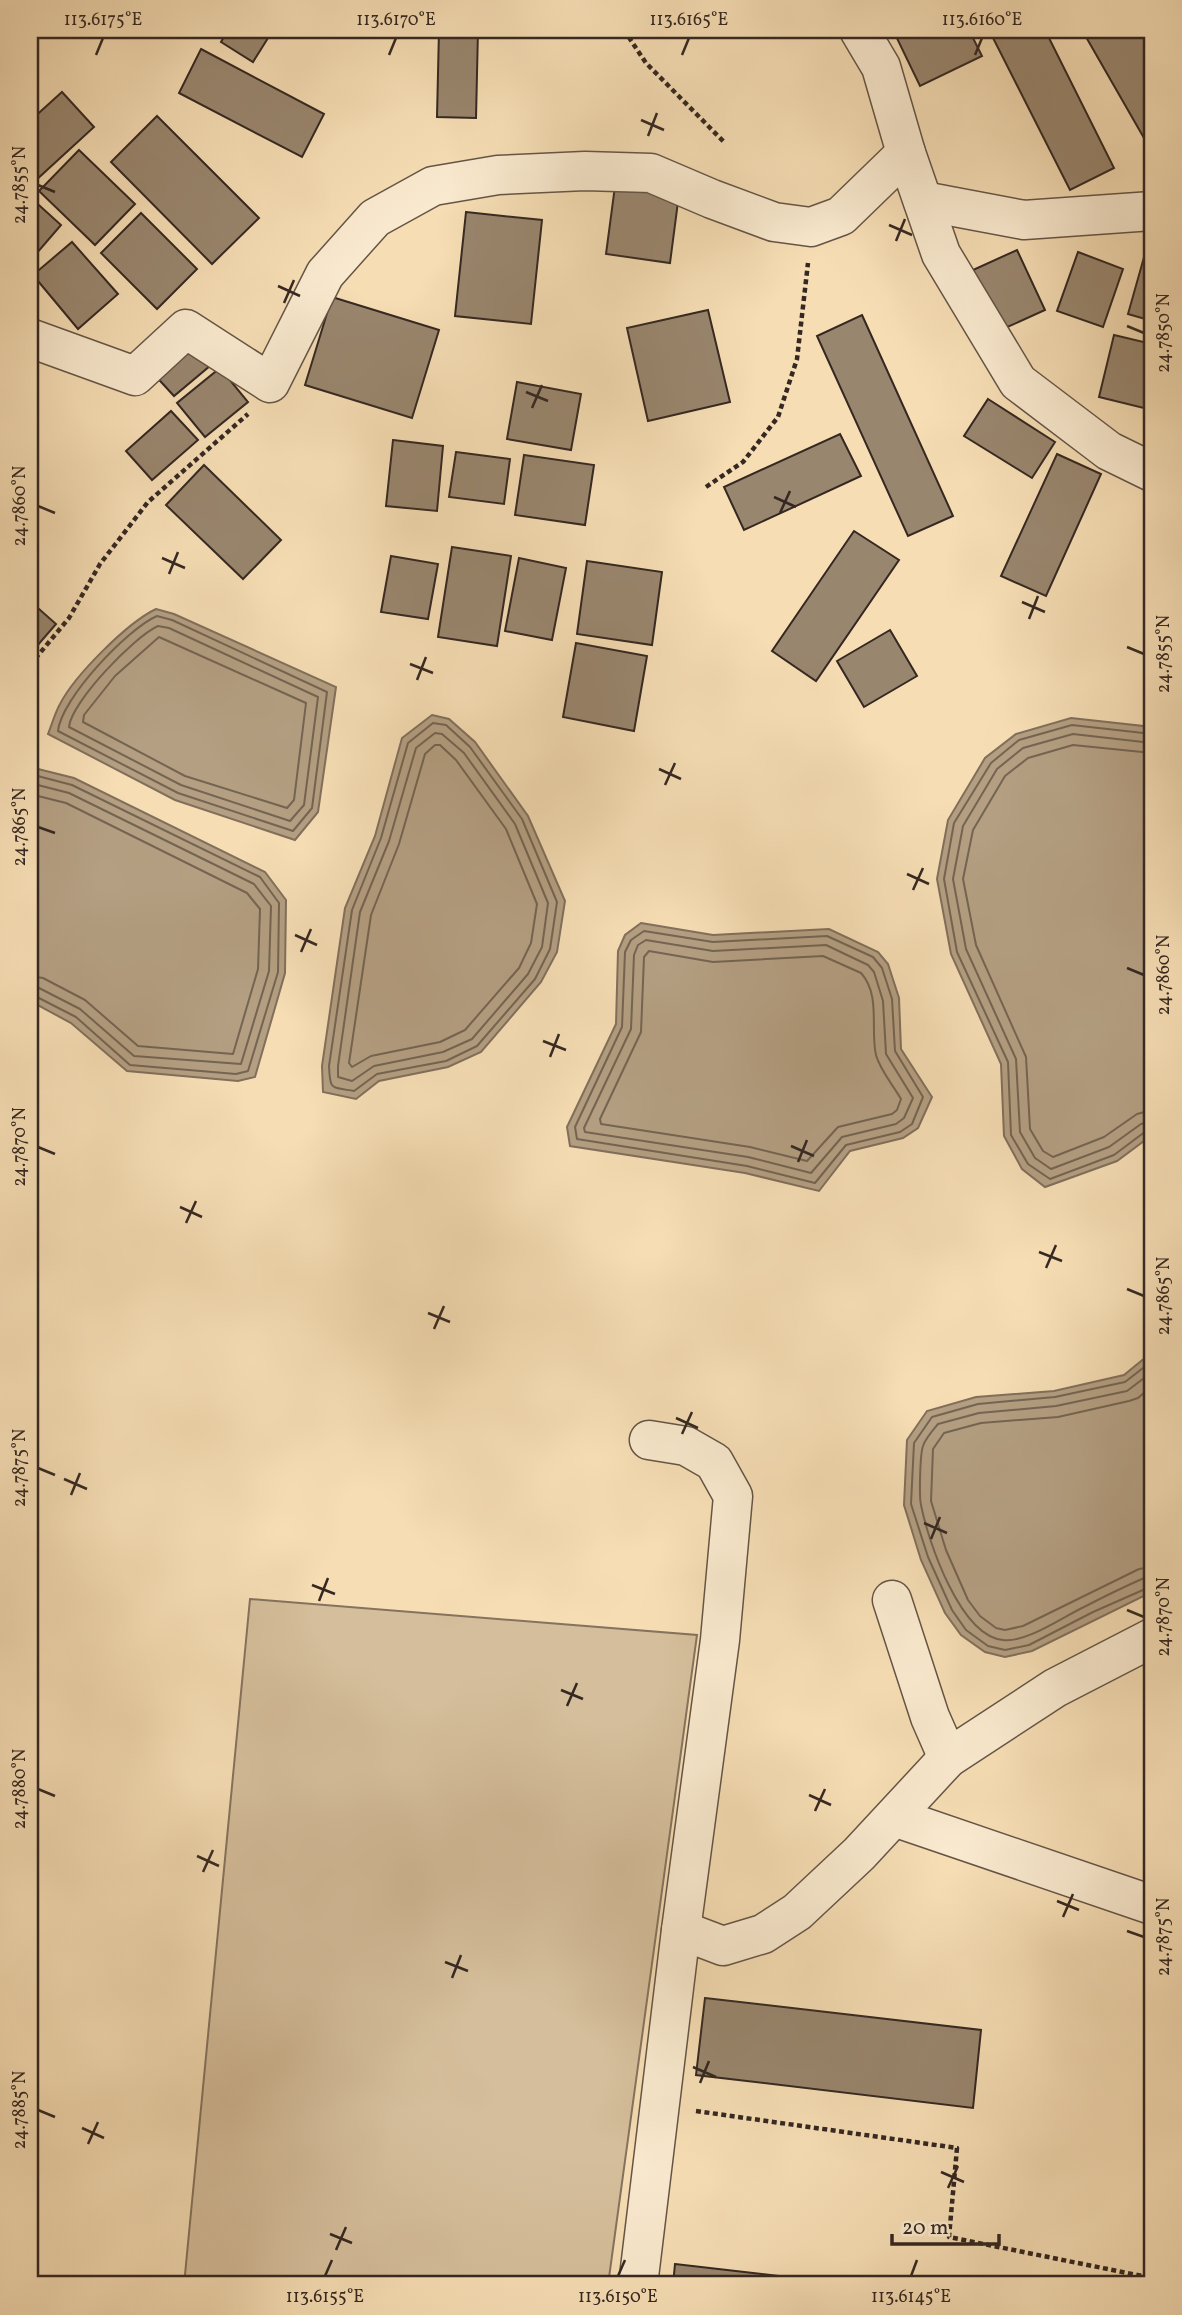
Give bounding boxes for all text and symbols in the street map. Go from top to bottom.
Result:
text: 113.6175°E [64,8,142,33]
text: 113.6170°E [356,8,436,33]
text: 113.6165°E [650,8,729,33]
text: 113.6160°E [942,8,1023,33]
text: 24.7855°N [8,146,33,224]
text: 24.7850°N [1152,293,1177,373]
text: 24.7860°N [8,466,33,546]
text: 24.7855°N [1152,615,1177,693]
text: 24.7865°N [8,788,33,866]
text: 24.7860°N [1152,935,1177,1015]
text: 24.7870°N [8,1107,33,1187]
text: 24.7865°N [1152,1257,1177,1335]
text: 24.7875°N [8,1429,33,1507]
text: 24.7870°N [1152,1577,1177,1657]
text: 24.7880°N [8,1749,33,1829]
text: 24.7875°N [1152,1898,1177,1976]
text: 24.7885°N [8,2071,33,2149]
scale bar [892,2203,998,2247]
text: 20 m [902,2214,948,2243]
text: 113.6155°E [286,2285,364,2310]
text: 113.6150°E [578,2285,658,2310]
text: 113.6145°E [871,2285,951,2310]

